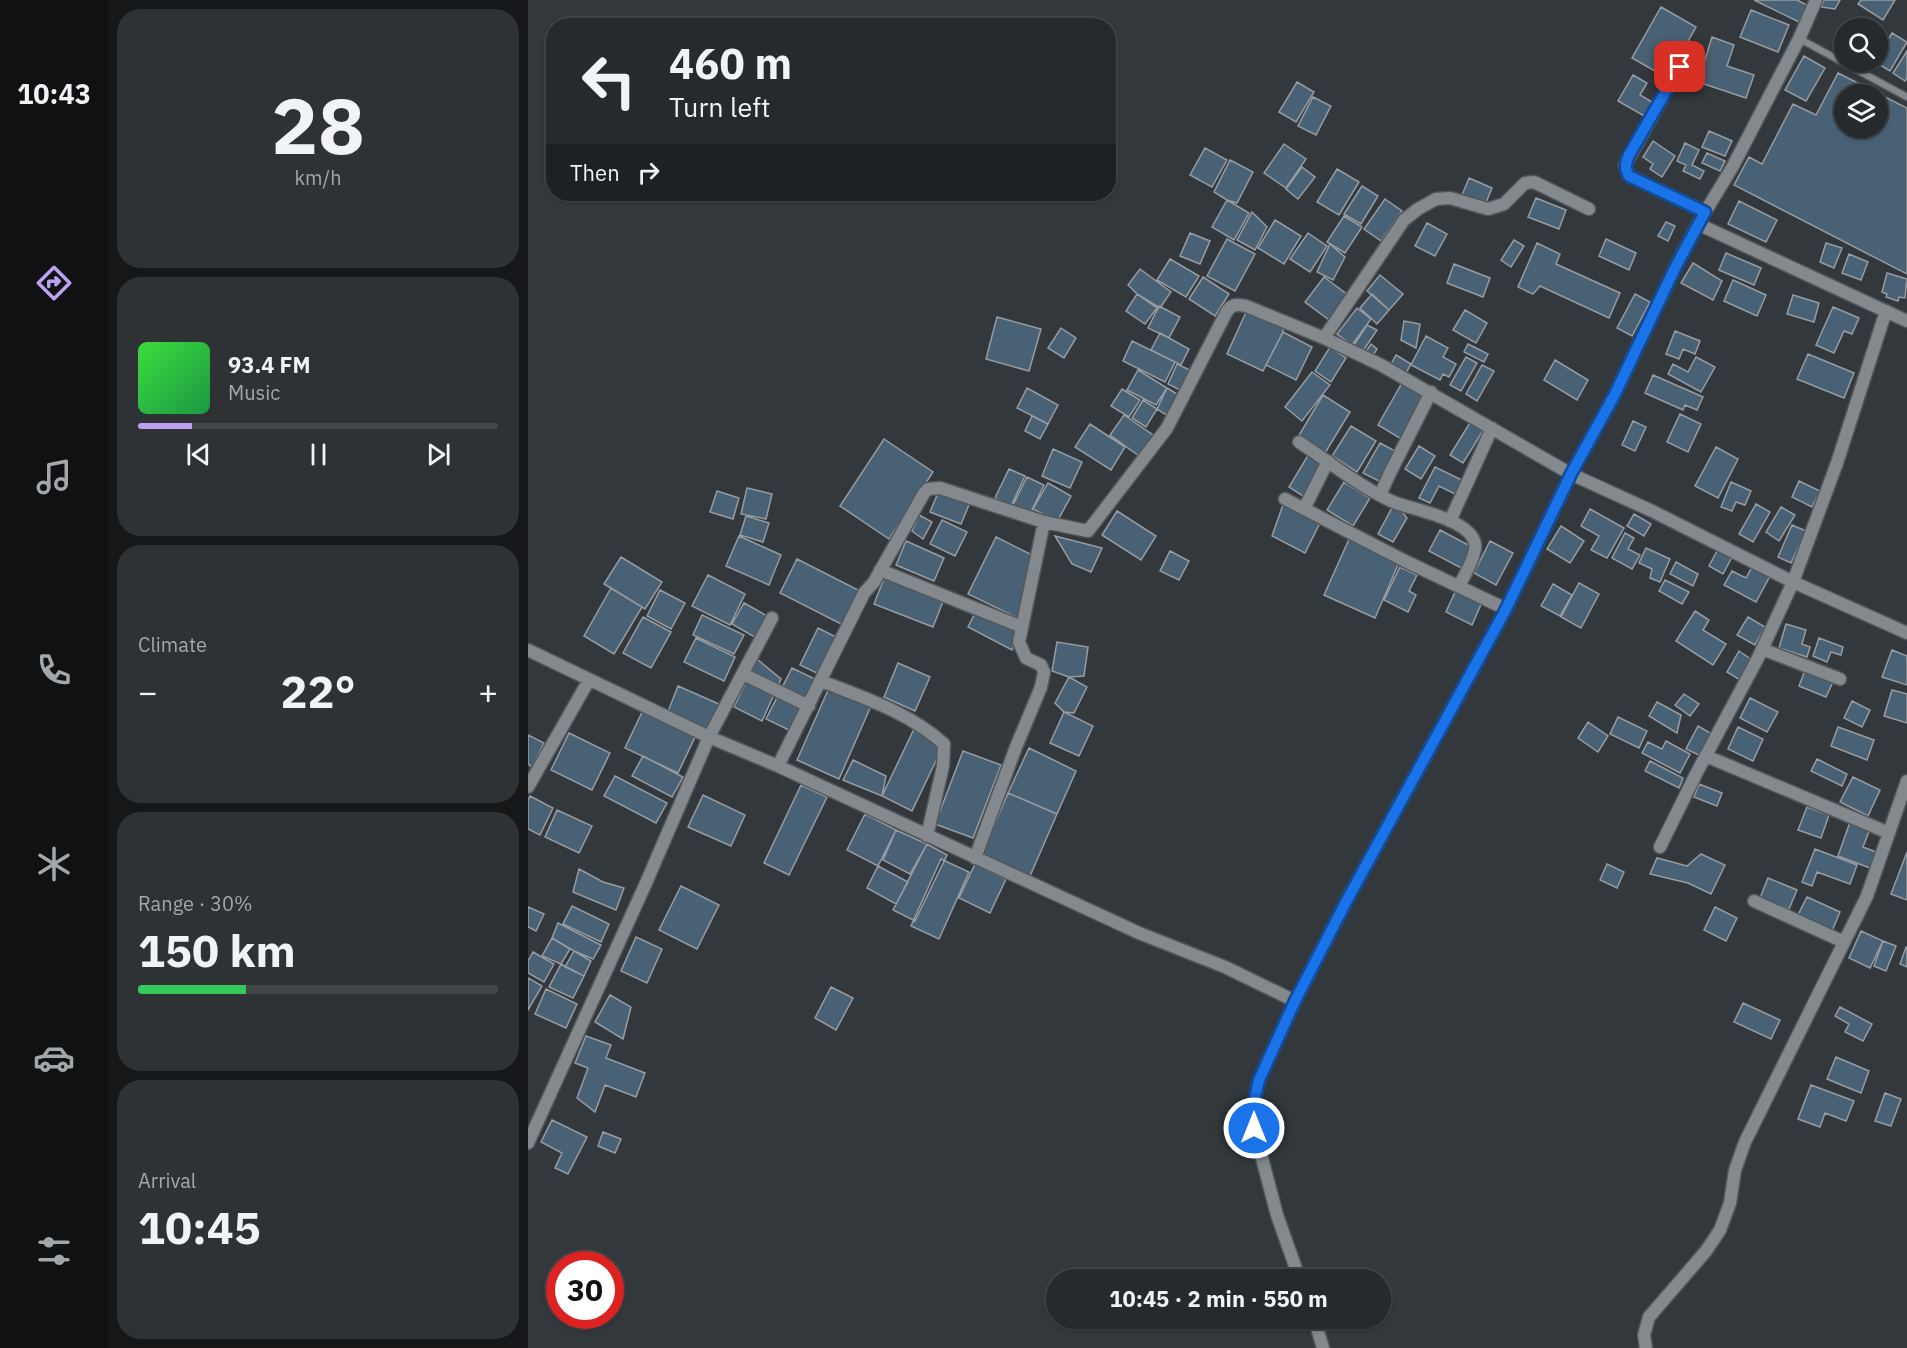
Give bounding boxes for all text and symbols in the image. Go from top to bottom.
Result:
map controls [1834,18,1888,138]
button: search [1834,18,1888,72]
text: 460 m [669,36,792,91]
pin [1654,41,1705,92]
icon: left [570,42,648,120]
icon: arrive [1663,50,1696,83]
text: 28 [271,74,365,175]
text: 10:43 [17,76,91,111]
button: layers [1834,84,1888,138]
text: Turn left [669,89,770,124]
icon: right [632,156,665,189]
text: Then [570,158,620,187]
text: km/h [294,164,342,191]
icon: directions [33,262,75,304]
text: 93.4 FM [228,350,311,379]
text: Music [228,379,280,406]
icon: previous [182,438,215,471]
icon: pause [302,438,335,471]
icon: next [422,438,455,471]
icon: music [33,456,75,498]
text: Climate [138,631,207,658]
icon: phone [33,649,75,691]
text: 22° [280,662,356,720]
text: − [138,670,158,713]
text: + [478,670,498,713]
icon: climate [33,843,75,885]
text: Range · 30% [138,890,253,917]
text: 150 km [138,921,296,979]
icon: car [33,1037,75,1079]
position arrow [1222,1096,1286,1160]
text: Arrival [138,1167,196,1194]
text: 10:45 [138,1198,261,1256]
icon: filters [33,1230,75,1272]
speed limit sign: 30 [546,1251,624,1329]
text: 10:45 · 2 min · 550 m [1109,1284,1328,1313]

